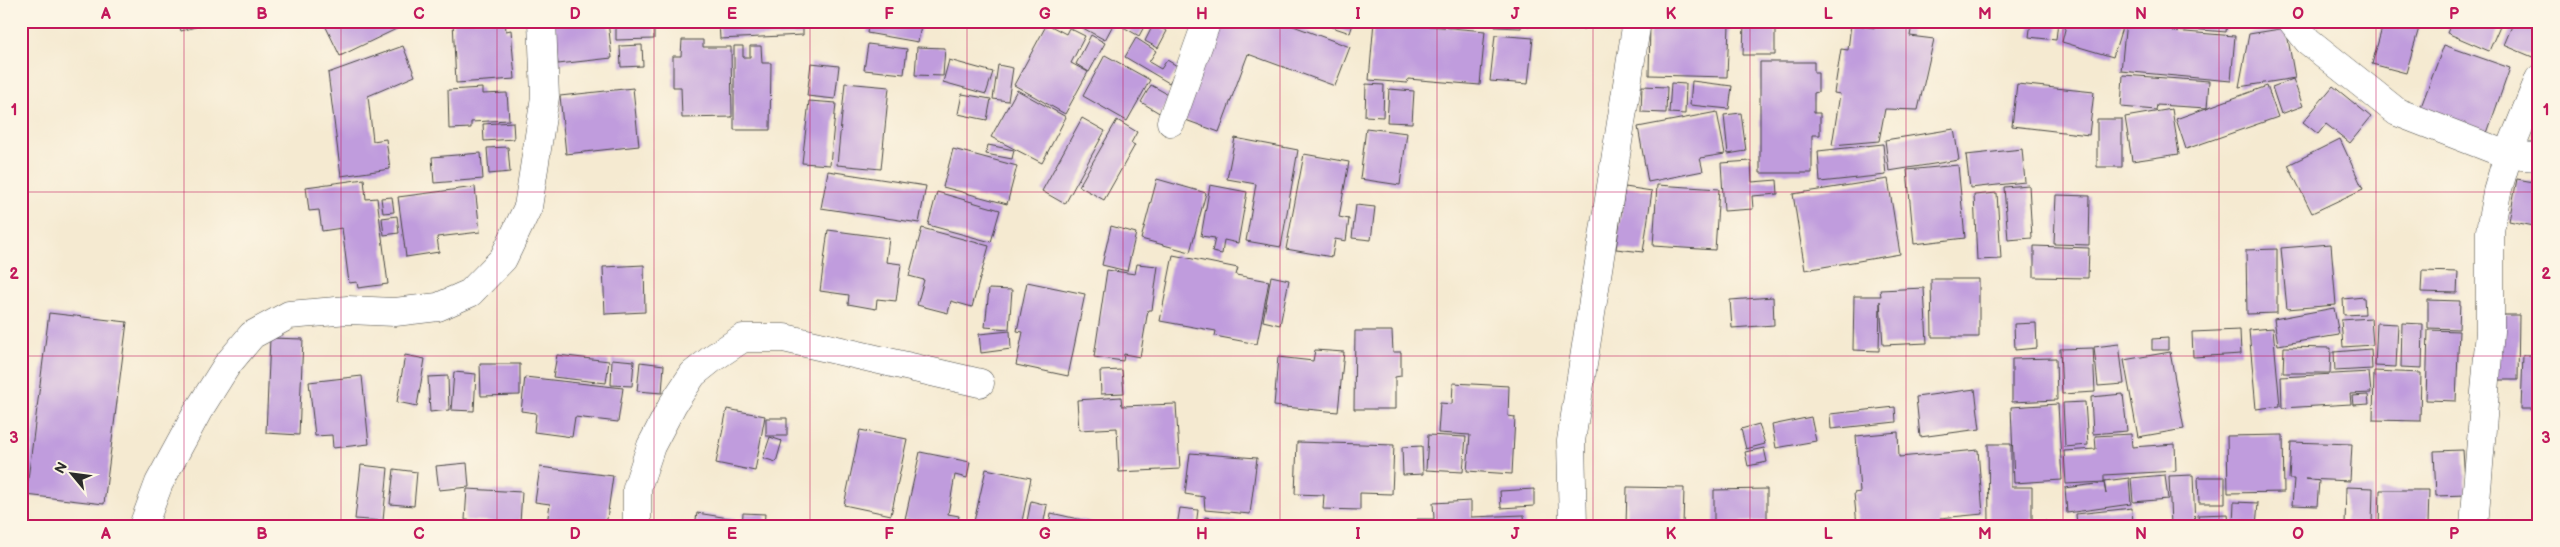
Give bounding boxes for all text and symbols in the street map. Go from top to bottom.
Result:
text: A [100,5,111,24]
text: B [256,5,268,24]
text: C [413,5,425,24]
text: D [569,5,581,24]
text: E [727,5,737,24]
text: F [884,5,894,24]
text: G [1039,5,1051,24]
text: H [1196,5,1208,24]
text: I [1355,5,1361,24]
text: J [1511,5,1520,24]
text: K [1666,5,1677,24]
text: L [1823,5,1833,24]
text: M [1978,5,1992,24]
text: N [2135,5,2147,24]
text: O [2292,5,2304,24]
text: P [2449,5,2459,24]
text: 1 [11,101,17,120]
text: 1 [2543,101,2549,120]
text: 2 [9,265,19,284]
text: 2 [2541,265,2551,284]
text: 3 [9,429,19,448]
text: 3 [2541,429,2551,448]
north arrow [48,450,98,500]
text: N [51,459,71,477]
text: A [100,525,111,544]
text: B [256,525,268,544]
text: C [413,525,425,544]
text: D [569,525,581,544]
text: E [727,525,737,544]
text: F [884,525,894,544]
text: G [1039,525,1051,544]
text: H [1196,525,1208,544]
text: I [1355,525,1361,544]
text: J [1511,525,1520,544]
text: K [1666,525,1677,544]
text: L [1823,525,1833,544]
text: M [1978,525,1992,544]
text: N [2135,525,2147,544]
text: O [2292,525,2304,544]
text: P [2449,525,2459,544]

